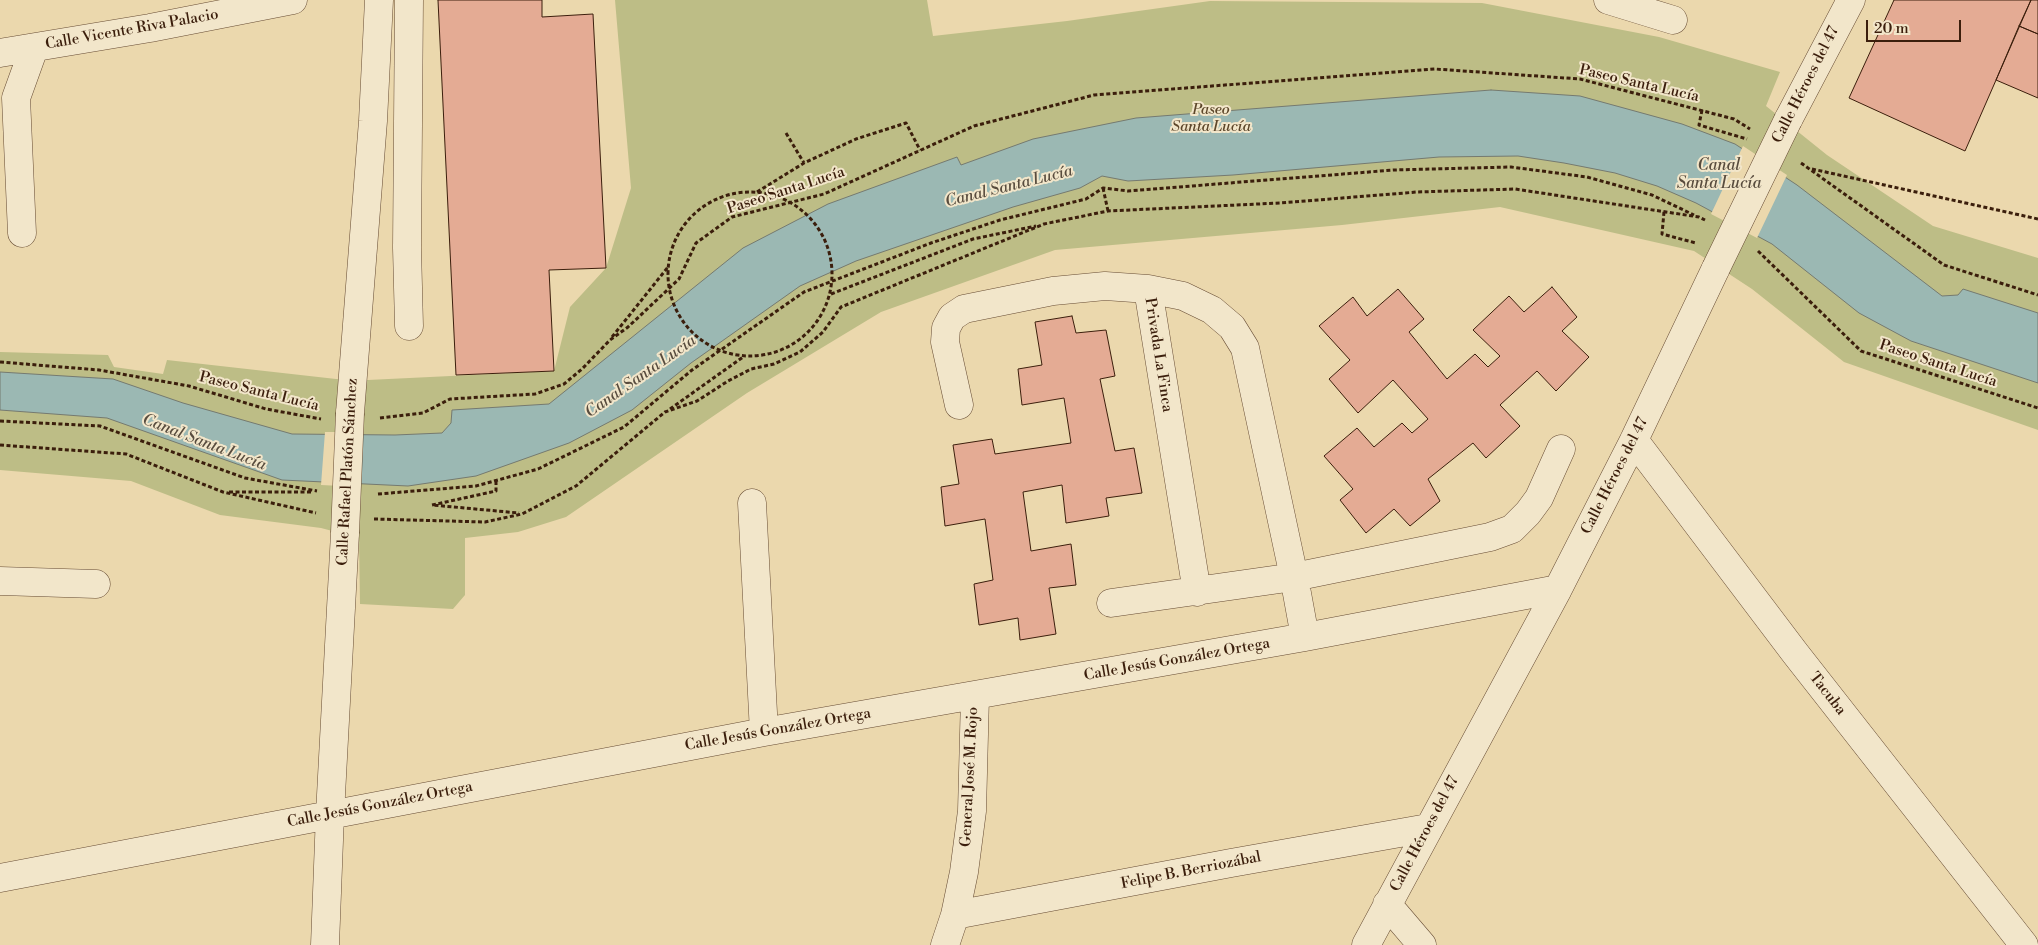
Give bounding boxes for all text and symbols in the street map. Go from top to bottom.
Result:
street label: Calle Vicente Riva Palacio [44,6,220,54]
scale bar [1868,10,1963,42]
text: 20 m [1874,19,1909,38]
street label: Calle Héroes del 47 [1769,24,1843,146]
street label: Paseo Santa Lucía [1577,61,1701,107]
park label: Paseo Santa Lucía [1171,101,1251,136]
water label: Canal Santa Lucía [1677,156,1761,194]
water label: Canal Santa Lucía [943,162,1075,212]
street label: Paseo Santa Lucía [725,163,847,219]
street label: Privada La Finca [1140,297,1176,413]
water label: Canal Santa Lucía [582,332,700,422]
street label: Paseo Santa Lucía [1877,336,1999,392]
street label: Paseo Santa Lucía [197,368,321,416]
street label: Calle Rafael Platón Sánchez [334,378,362,566]
water label: Canal Santa Lucía [139,411,269,475]
street label: Calle Héroes del 47 [1578,415,1652,537]
street label: Calle Jesús González Ortega [1083,635,1271,685]
street label: Tacuba [1805,669,1849,719]
street label: Calle Jesús González Ortega [684,705,872,755]
street label: General José M. Rojo [957,706,983,848]
street label: Calle Héroes del 47 [1387,773,1463,895]
street label: Calle Jesús González Ortega [286,778,474,832]
street label: Felipe B. Berriozábal [1119,849,1263,893]

